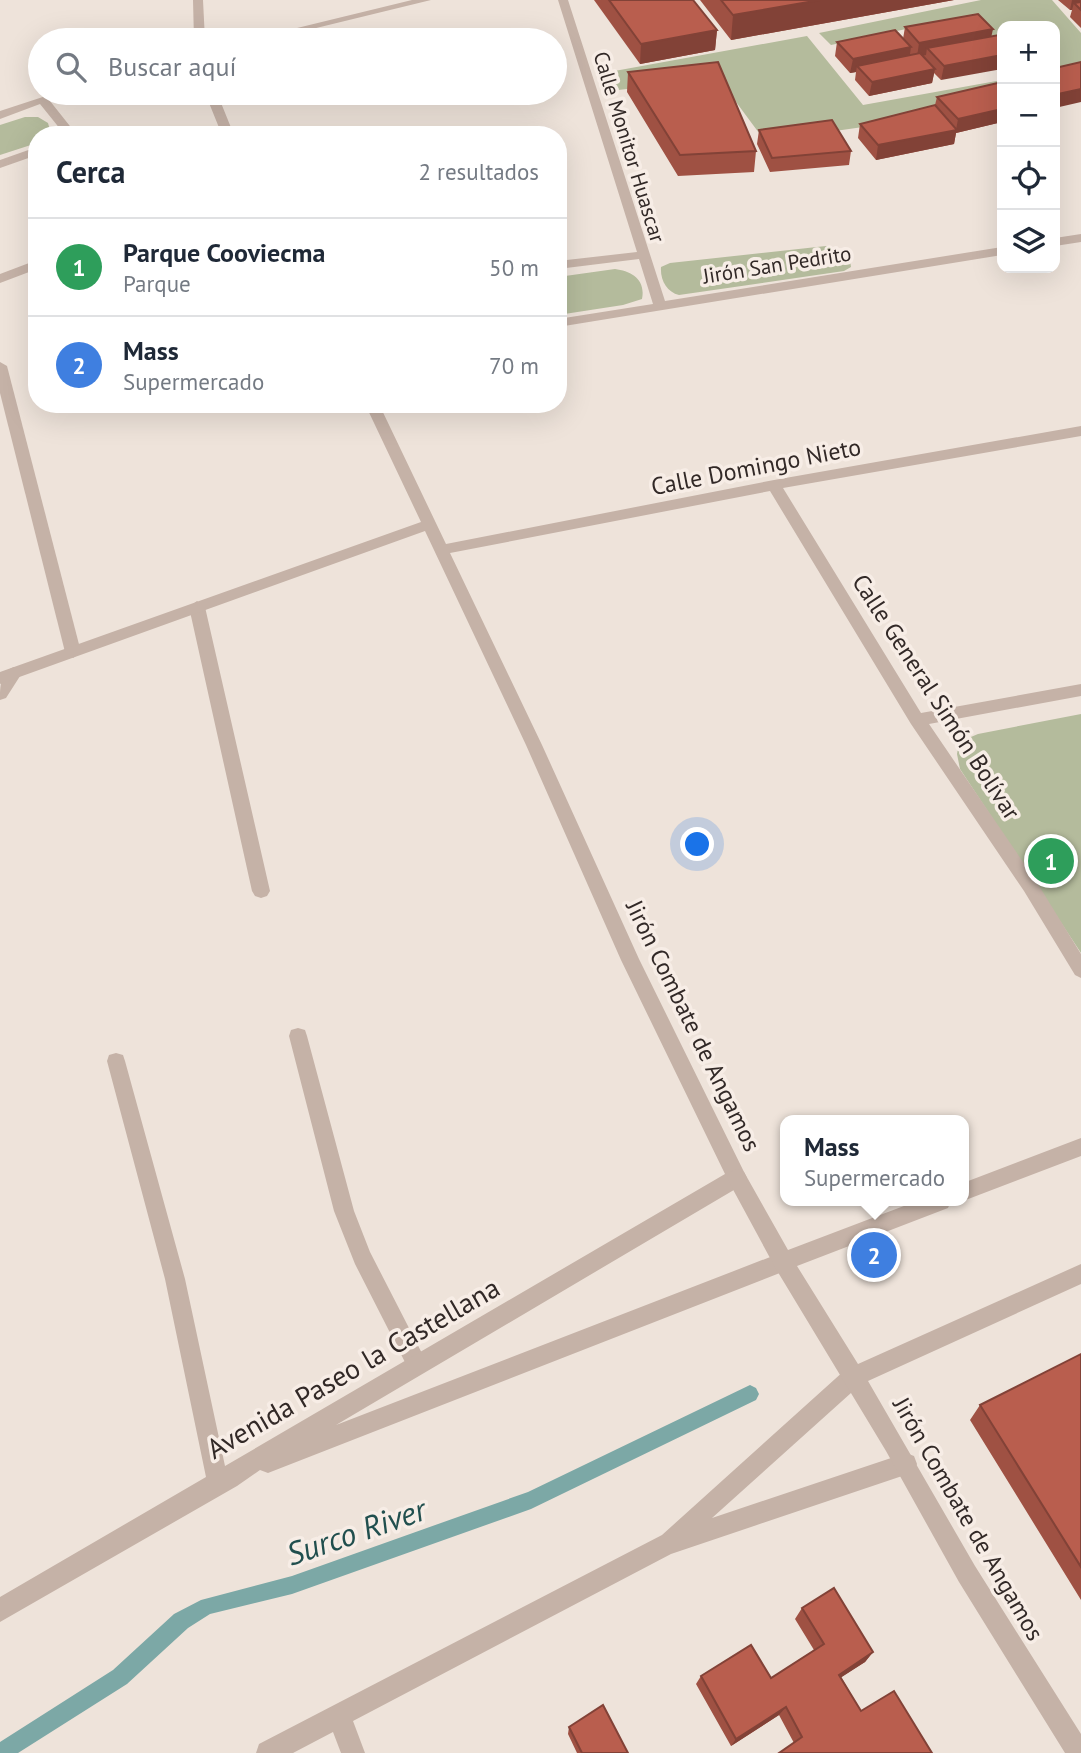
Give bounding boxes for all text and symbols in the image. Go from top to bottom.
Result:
map controls [997,21,1060,273]
button: + [997,21,1060,84]
search box [28,28,567,105]
icon: search [52,48,90,86]
street label: Calle Monitor Huascar [588,48,671,246]
text: Buscar aquí [108,50,236,83]
button: − [997,84,1060,147]
button: locate [997,147,1060,210]
text: Cerca [56,152,125,191]
text: 2 resultados [418,157,539,186]
button: layers [997,210,1060,273]
text: Parque Cooviecma [123,236,325,269]
street label: Jirón San Pedrito [700,239,853,290]
text: 1 [72,253,86,282]
text: 50 m [489,253,539,282]
text: Parque [123,269,191,298]
text: Mass [123,334,179,367]
text: 2 [72,351,86,380]
text: 70 m [489,351,539,380]
text: Supermercado [123,367,264,396]
street label: Calle Domingo Nieto [648,431,863,502]
street label: Calle General Simón Bolívar [845,568,1027,825]
your location [680,827,714,861]
pin: 1 [1028,835,1074,887]
street label: Jirón Combate de Angamos [619,894,768,1156]
popup [780,1115,969,1206]
text: Mass [804,1130,860,1163]
text: Supermercado [804,1163,945,1192]
pin: 2 [851,1229,897,1281]
street label: Avenida Paseo la Castellana [200,1268,506,1467]
street label: Jirón Combate de Angamos [886,1391,1051,1646]
water label: Surco River [280,1487,433,1575]

